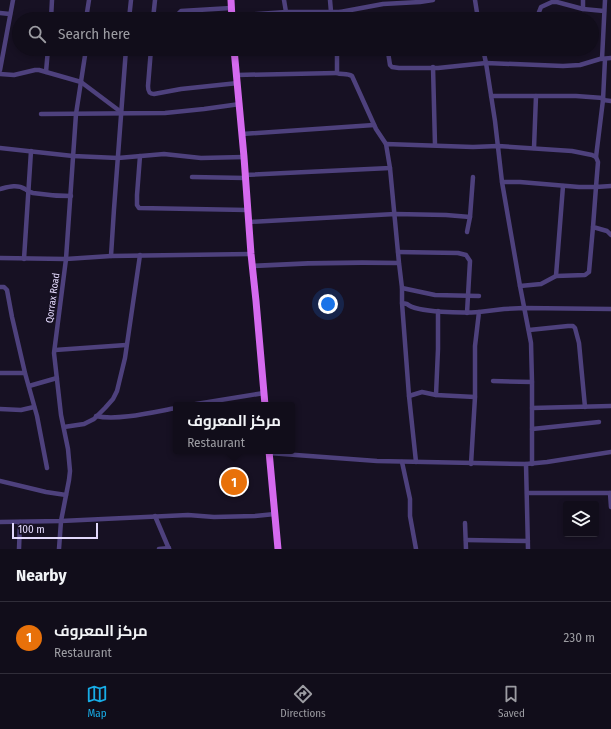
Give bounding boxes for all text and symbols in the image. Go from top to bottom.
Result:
search box [12,12,599,56]
icon: search [26,23,48,45]
text: Search here [58,25,130,43]
street label: Qorrax Road [44,272,62,324]
your location [318,294,338,314]
popup [173,402,295,454]
text: مركز المعروف [187,412,281,430]
text: Restaurant [187,435,245,450]
pin: 1 [221,467,247,497]
map controls [563,501,599,537]
button: layers [563,501,599,537]
scale bar [12,521,98,540]
text: 100 m [18,523,45,536]
text: Nearby [16,565,67,586]
text: مركز المعروف [54,622,148,640]
text: 1 [26,630,32,645]
text: 230 m [564,630,595,645]
text: Restaurant [54,645,112,660]
tab: Map [86,683,108,720]
tab: Directions [280,683,326,720]
tab: Saved [498,683,525,720]

